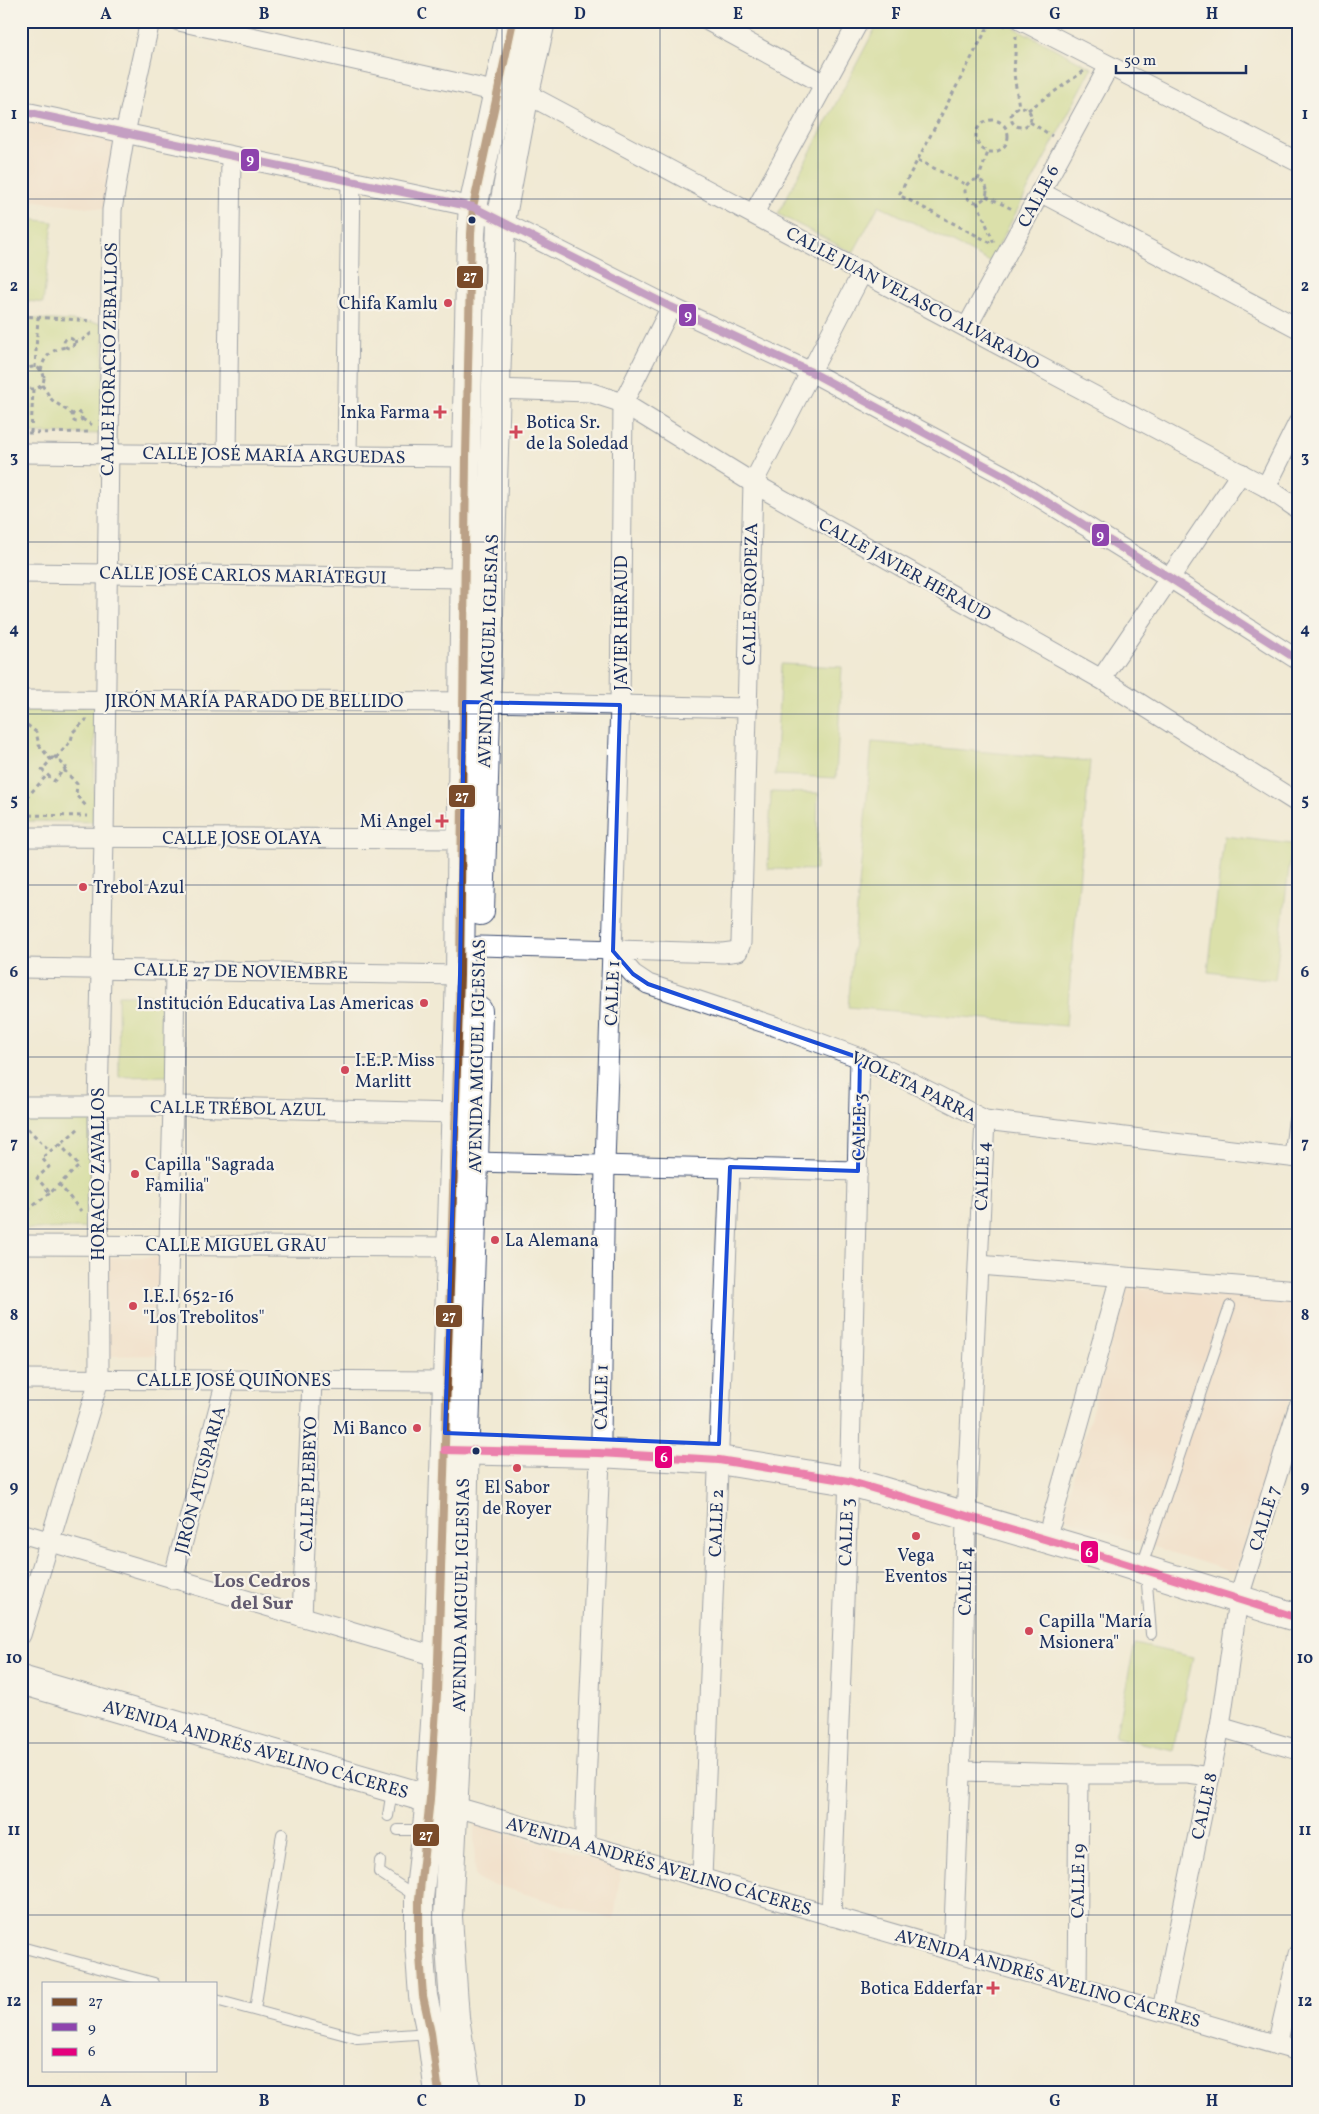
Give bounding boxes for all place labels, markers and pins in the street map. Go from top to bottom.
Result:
unlabelled marker [467,215,477,225]
place label: Chifa Kamlu [339,292,438,317]
marker: Chifa Kamlu [442,297,454,309]
place label: Inka Farma [340,401,430,426]
marker: Inka Farma [434,406,446,418]
place label: Botica Sr. de la Soledad [526,411,629,457]
marker: Botica Sr. de la Soledad [510,426,522,438]
place label: Mi Angel [360,810,432,835]
marker: Mi Angel [436,815,448,827]
place label: Trebol Azul [93,876,184,901]
marker: Trebol Azul [77,881,89,893]
place label: Institución Educativa Las Americas [137,992,414,1017]
marker: Institución Educativa Las Americas [418,997,430,1009]
place label: I.E.P. Miss Marlitt [355,1049,435,1095]
marker: I.E.P. Miss Marlitt [339,1064,351,1076]
place label: Capilla "Sagrada Familia" [145,1153,275,1199]
marker: Capilla "Sagrada Familia" [129,1168,141,1180]
place label: La Alemana [505,1229,599,1254]
marker: La Alemana [489,1234,501,1246]
place label: I.E.I. 652-16 "Los Trebolitos" [143,1285,265,1331]
marker: I.E.I. 652-16 "Los Trebolitos" [127,1300,139,1312]
place label: Mi Banco [333,1417,407,1442]
marker: Mi Banco [411,1422,423,1434]
unlabelled marker [471,1446,481,1456]
marker: El Sabor de Royer [511,1462,523,1474]
place label: El Sabor de Royer [482,1476,552,1522]
marker: Vega Eventos [910,1530,922,1542]
place label: Vega Eventos [885,1544,947,1590]
place label: Capilla "María Msionera" [1039,1610,1152,1656]
marker: Capilla "María Msionera" [1023,1625,1035,1637]
place label: Botica Edderfar [860,1977,983,2002]
marker: Botica Edderfar [987,1982,999,1994]

